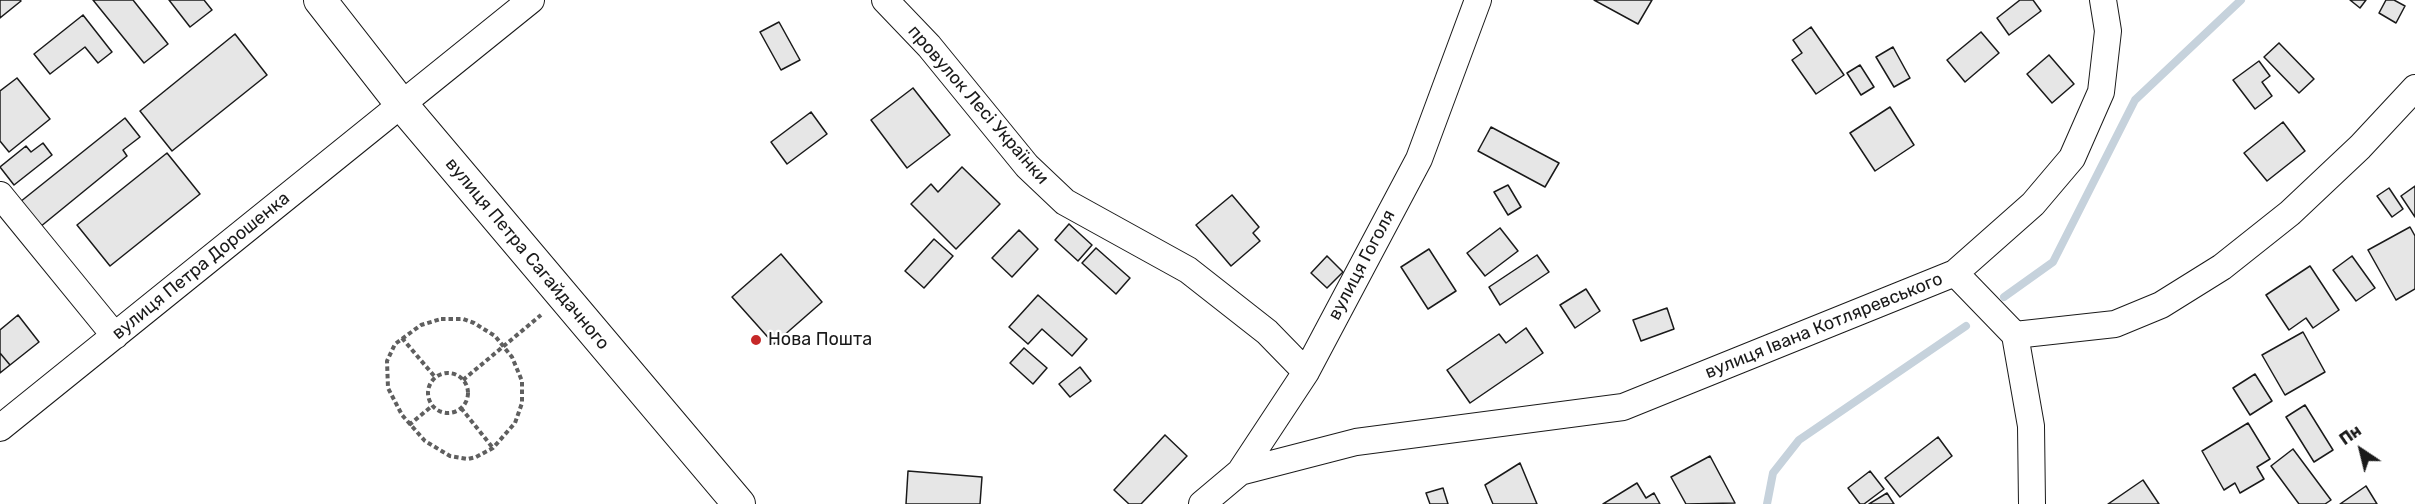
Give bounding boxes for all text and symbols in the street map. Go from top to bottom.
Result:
street label: провулок Лесі Українки [903,21,1053,189]
street label: вулиця Петра Сагайдачного [440,154,614,354]
street label: вулиця Петра Дорошенка [108,188,294,344]
street label: вулиця Гоголя [1324,206,1400,324]
street label: вулиця Івана Котляревського [1702,268,1946,384]
place label: Нова Пошта [768,329,872,351]
marker: Нова Пошта [749,333,763,347]
north arrow [2331,420,2391,480]
text: Пн [2336,421,2365,449]

